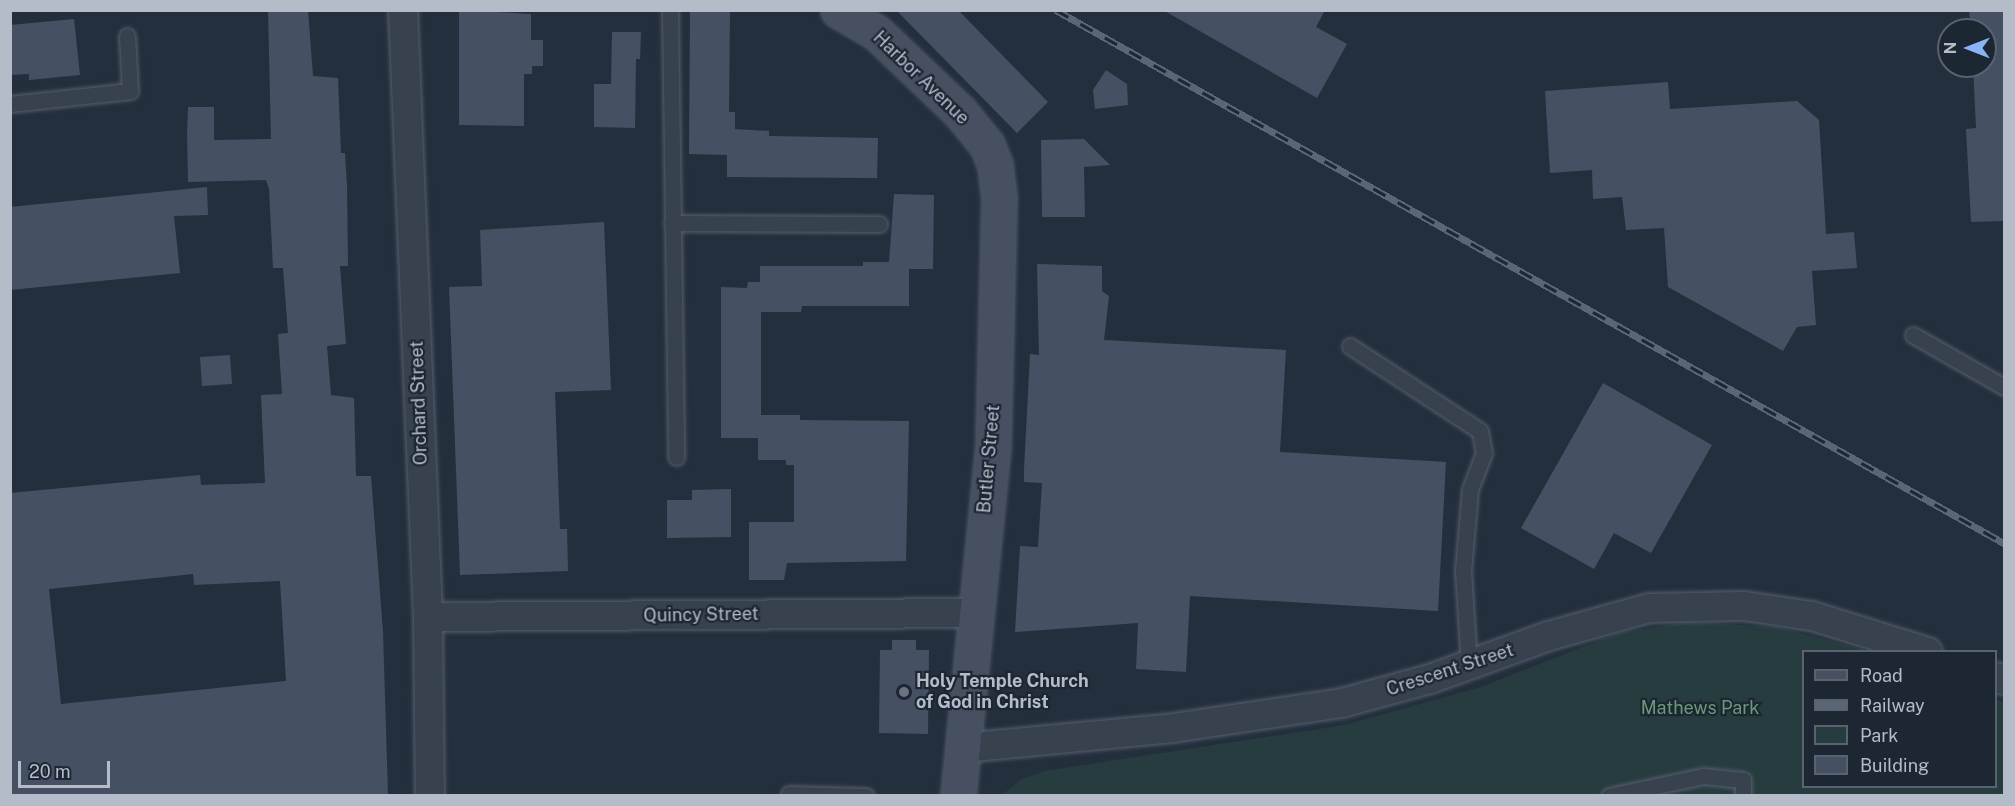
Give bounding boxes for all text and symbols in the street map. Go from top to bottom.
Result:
north arrow [1937,18,1997,78]
street label: Harbor Avenue [869,27,973,129]
text: N [1941,42,1960,54]
street label: Orchard Street [406,340,432,466]
street label: Butler Street [974,404,1004,514]
street label: Quincy Street [643,603,759,627]
street label: Crescent Street [1384,639,1516,701]
legend [1802,650,1997,788]
text: Road [1860,665,1903,686]
place label: Holy Temple Church of God in Christ [916,671,1089,714]
marker: Holy Temple Church of God in Christ [897,685,911,699]
text: Railway [1860,695,1925,716]
park label: Mathews Park [1641,697,1759,719]
text: Park [1860,725,1898,746]
scale bar [21,749,112,787]
text: Building [1860,755,1929,776]
text: 20 m [29,761,71,782]

